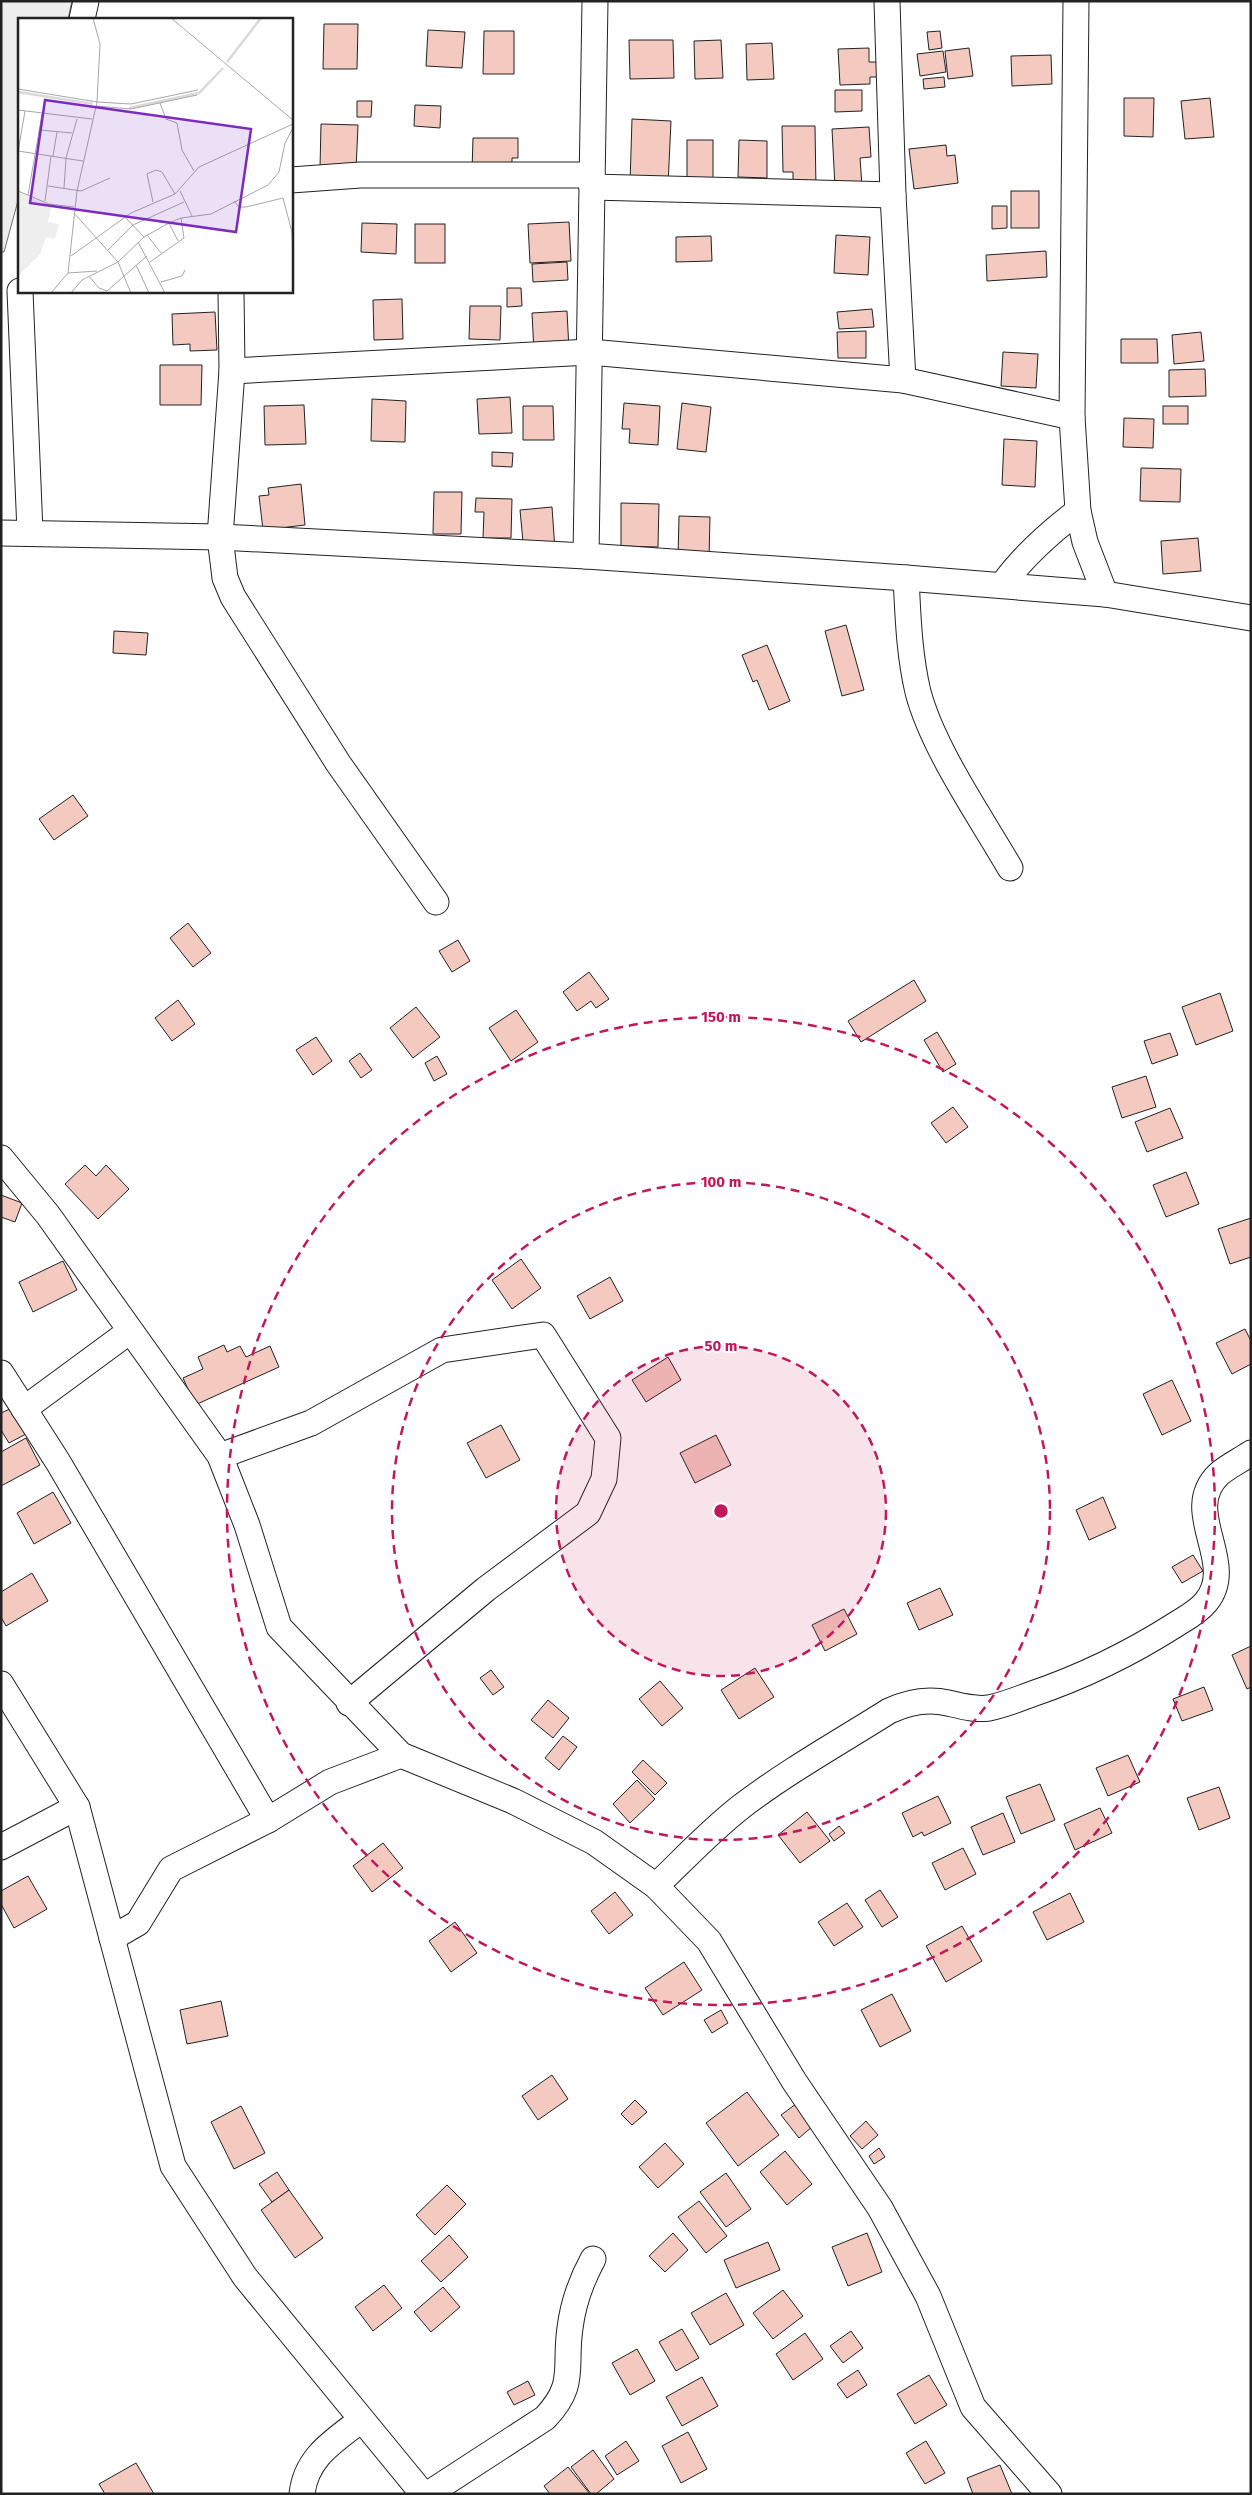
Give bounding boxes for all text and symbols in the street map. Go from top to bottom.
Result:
inset map [18,18,292,292]
text: 150 m [701,1008,741,1026]
text: 100 m [701,1173,741,1191]
text: 50 m [704,1337,738,1355]
centre of rings [712,1502,730,1520]

